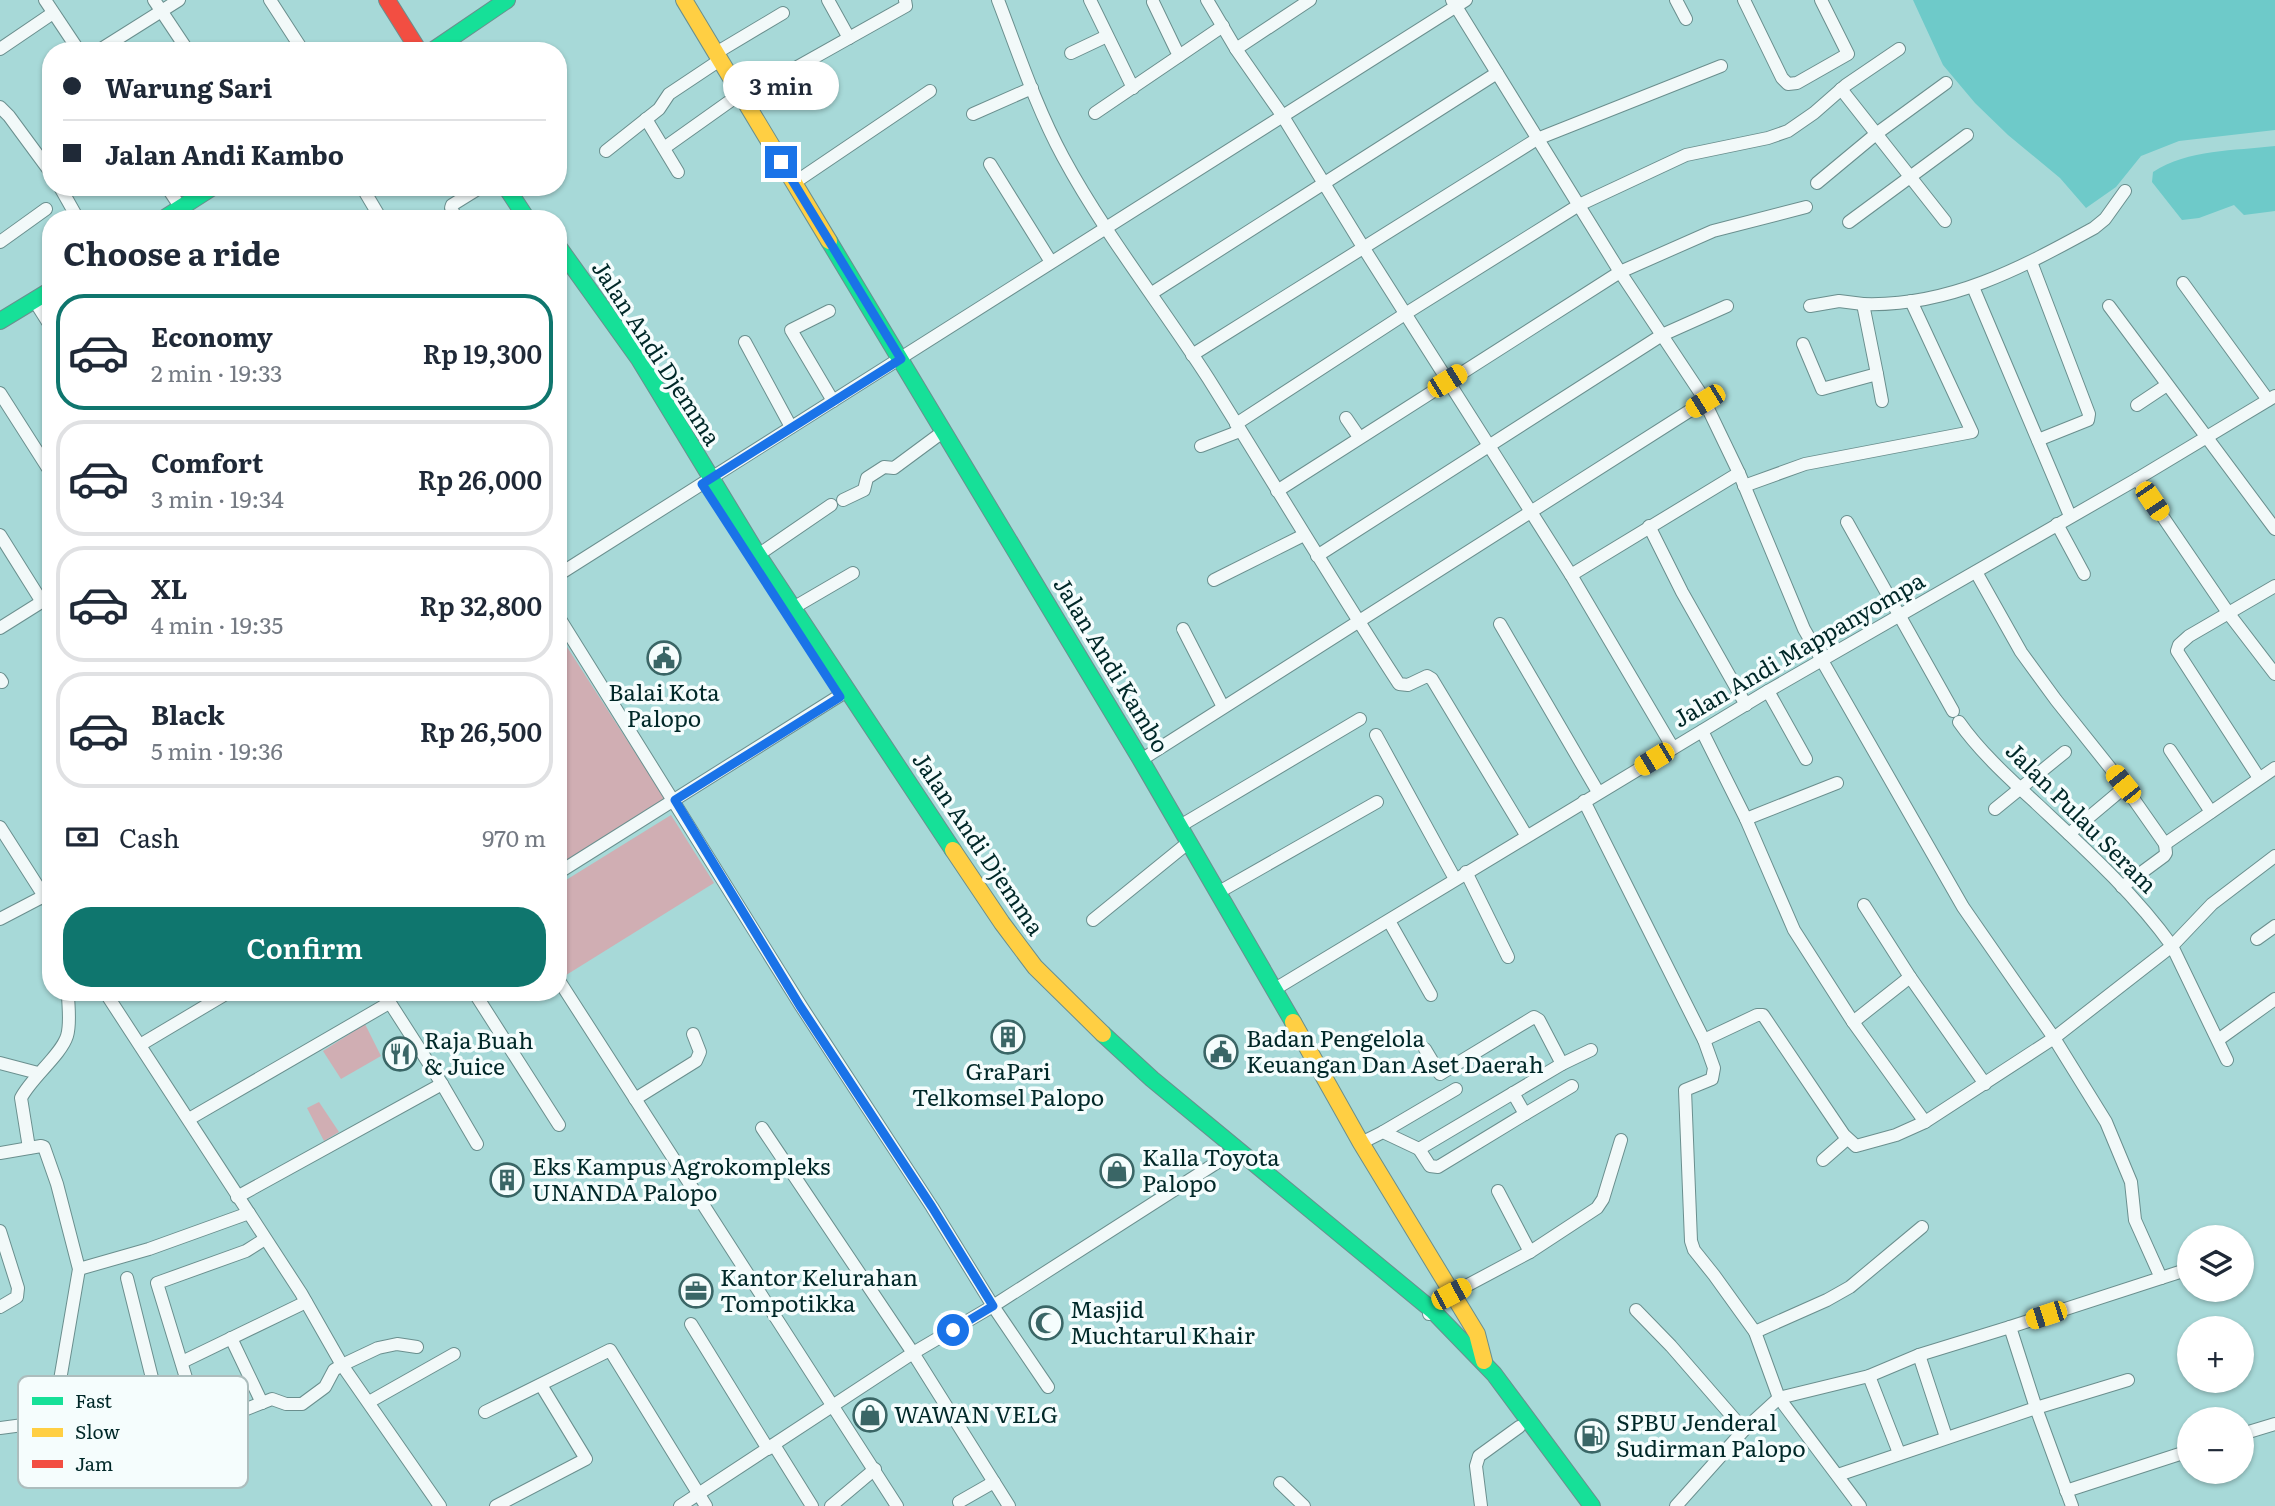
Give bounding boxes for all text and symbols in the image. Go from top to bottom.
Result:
callout: 3 min [723,60,839,110]
text: Warung Sari [105,67,272,106]
text: 3 min [749,68,813,102]
text: Jalan Andi Kambo [105,134,344,173]
route end [765,146,797,178]
text: Choose a ride [63,228,280,276]
street label: Jalan Andi Djemma [585,252,731,452]
text: Economy [151,316,273,355]
icon: car [67,321,130,384]
text: Rp 19,300 [423,333,542,372]
text: 2 min · 19:33 [151,355,282,389]
car [1424,361,1471,401]
car [1682,381,1729,421]
text: Comfort [151,442,263,481]
icon: car [67,447,130,510]
text: Rp 26,000 [418,459,542,498]
car [2132,478,2173,524]
text: 3 min · 19:34 [151,481,284,515]
street label: Jalan Andi Mappanyompa [1666,562,1931,734]
text: XL [151,568,188,607]
street label: Jalan Andi Kambo [1047,569,1179,758]
icon: car [67,573,130,636]
text: Rp 32,800 [419,585,542,624]
text: 4 min · 19:35 [151,607,283,641]
public building icon: Balai Kota Palopo [645,639,683,677]
place label: Balai Kota Palopo [608,674,720,734]
text: Black [151,694,225,733]
icon: car [67,699,130,762]
text: Rp 26,500 [420,711,542,750]
text: 5 min · 19:36 [151,733,283,767]
street label: Jalan Pulau Seram [1999,733,2166,900]
car [1631,739,1678,779]
street label: Jalan Andi Djemma [905,744,1054,942]
car [2102,761,2145,807]
text: Cash [119,817,180,856]
icon: cash [63,818,101,856]
text: 970 m [482,820,546,854]
button: Confirm [63,907,546,987]
building icon: GraPari Telkomsel Palopo [989,1018,1027,1056]
place label: Badan Pengelola Keuangan Dan Aset Daerah [1246,1020,1544,1080]
place label: Raja Buah & Juice [424,1022,534,1082]
public building icon: Badan Pengelola Keuangan Dan Aset Daerah [1202,1033,1240,1071]
restaurant icon: Raja Buah & Juice [381,1035,419,1073]
place label: GraPari Telkomsel Palopo [912,1053,1104,1113]
place label: Kalla Toyota Palopo [1142,1139,1280,1199]
place label: Eks Kampus Agrokompleks UNANDA Palopo [532,1148,830,1208]
shop icon: Kalla Toyota Palopo [1098,1152,1136,1190]
building icon: Eks Kampus Agrokompleks UNANDA Palopo [488,1161,526,1199]
map controls [2177,1225,2254,1484]
button: layers [2177,1225,2254,1302]
place label: Kantor Kelurahan Tompotikka [720,1259,918,1319]
office icon: Kantor Kelurahan Tompotikka [677,1272,715,1310]
car [1428,1275,1475,1313]
place label: Masjid Muchtarul Khair [1070,1291,1255,1351]
car [2023,1299,2070,1331]
mosque icon: Masjid Muchtarul Khair [1027,1304,1065,1342]
route start [937,1314,969,1346]
button: + [2177,1316,2254,1393]
legend [18,1376,248,1488]
text: Fast [75,1386,112,1414]
shop icon: WAWAN VELG [851,1396,889,1434]
place label: WAWAN VELG [894,1396,1058,1430]
place label: SPBU Jenderal Sudirman Palopo [1616,1404,1806,1464]
button: − [2177,1407,2254,1484]
text: Slow [75,1417,120,1445]
fuel station icon: SPBU Jenderal Sudirman Palopo [1573,1417,1611,1455]
text: Jam [75,1449,113,1477]

